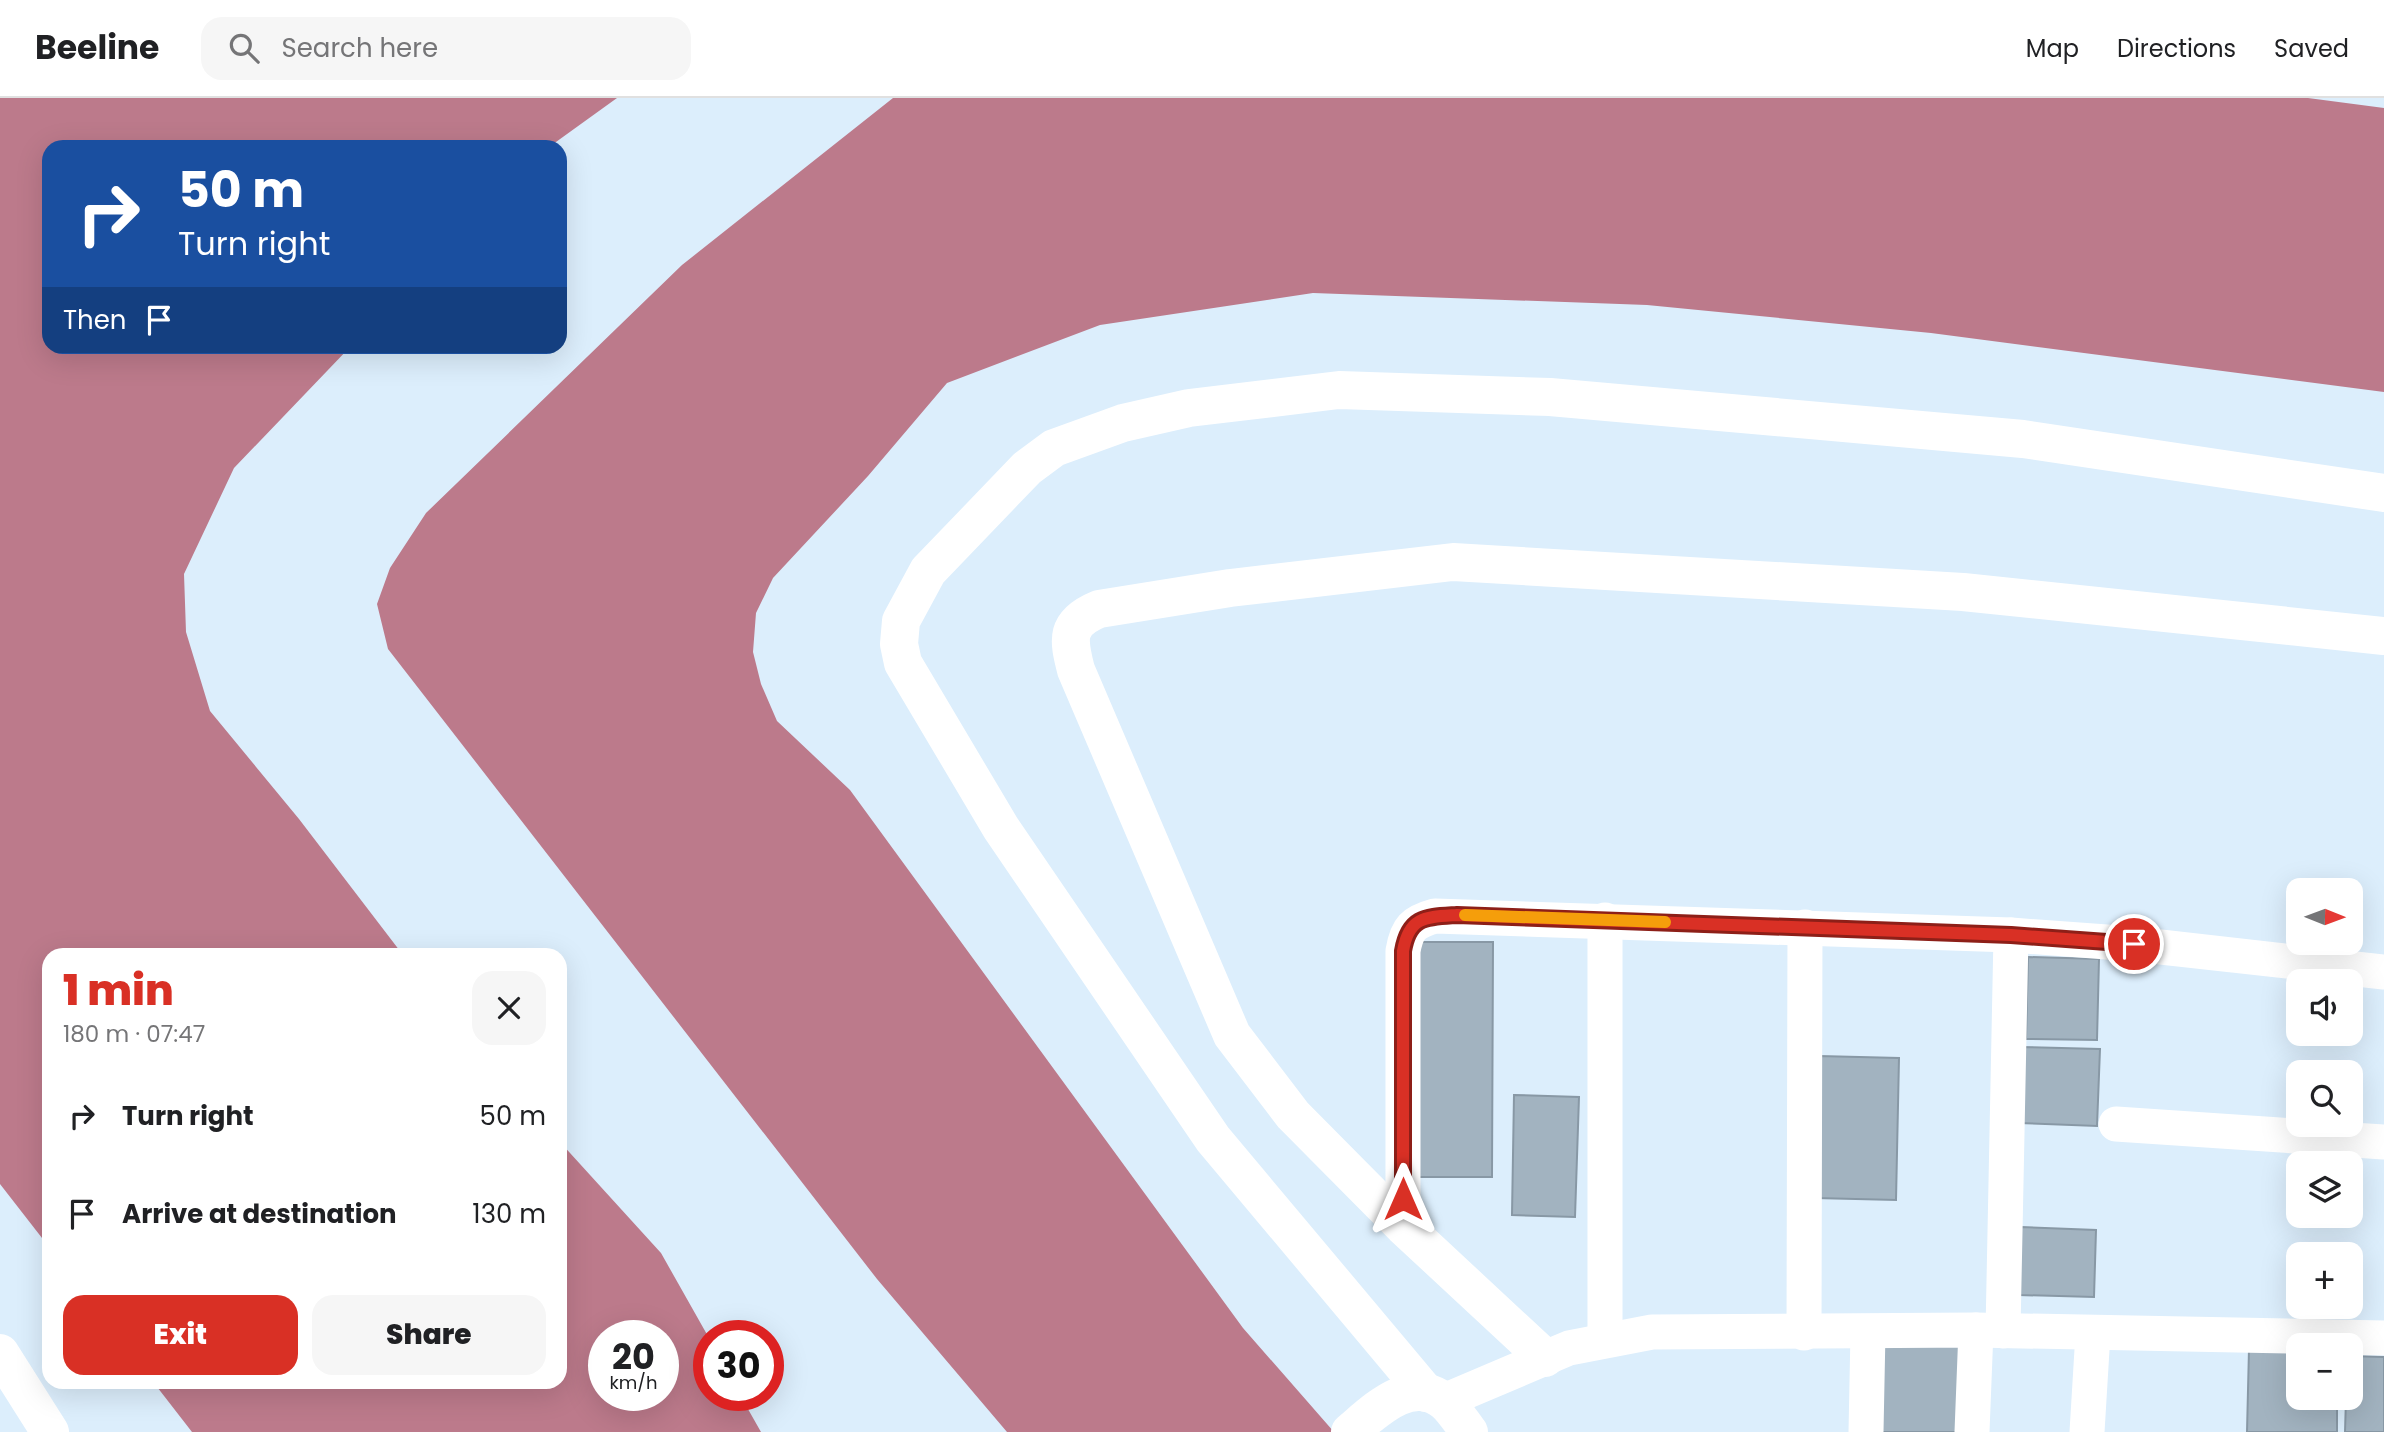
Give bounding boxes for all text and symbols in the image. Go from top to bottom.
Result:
search box [201,17,691,80]
text: Beeline [35,24,159,71]
icon: search [225,29,263,67]
text: Search here [281,30,438,66]
text: Map [2026,32,2079,65]
text: Directions [2117,32,2236,65]
text: Saved [2274,32,2349,65]
text: 50 m [178,156,304,224]
icon: right [63,168,154,259]
text: Turn right [178,221,330,266]
icon: arrive [140,301,178,339]
text: Then [63,302,126,338]
north arrow [2286,878,2362,956]
map controls [2286,878,2363,1410]
pin [2104,914,2164,974]
icon: arrive [2115,925,2153,963]
text: 1 min [63,961,174,1020]
button: sound [2286,969,2363,1046]
button: close [472,971,546,1045]
text: 180 m · 07:47 [63,1018,205,1050]
button: search [2286,1060,2363,1137]
icon: right [63,1097,101,1135]
text: Turn right [122,1098,254,1134]
text: 50 m [480,1098,546,1134]
button: layers [2286,1151,2363,1228]
position arrow [1366,1162,1440,1236]
icon: arrive [63,1195,101,1233]
text: Arrive at destination [122,1196,397,1232]
text: 130 m [472,1196,546,1232]
button: + [2286,1242,2363,1319]
button: Exit [63,1295,298,1375]
button: Share [312,1295,546,1375]
speed limit sign: 30 [693,1320,784,1411]
text: 20 [612,1332,655,1381]
button: − [2286,1333,2363,1410]
text: km/h [610,1370,657,1395]

